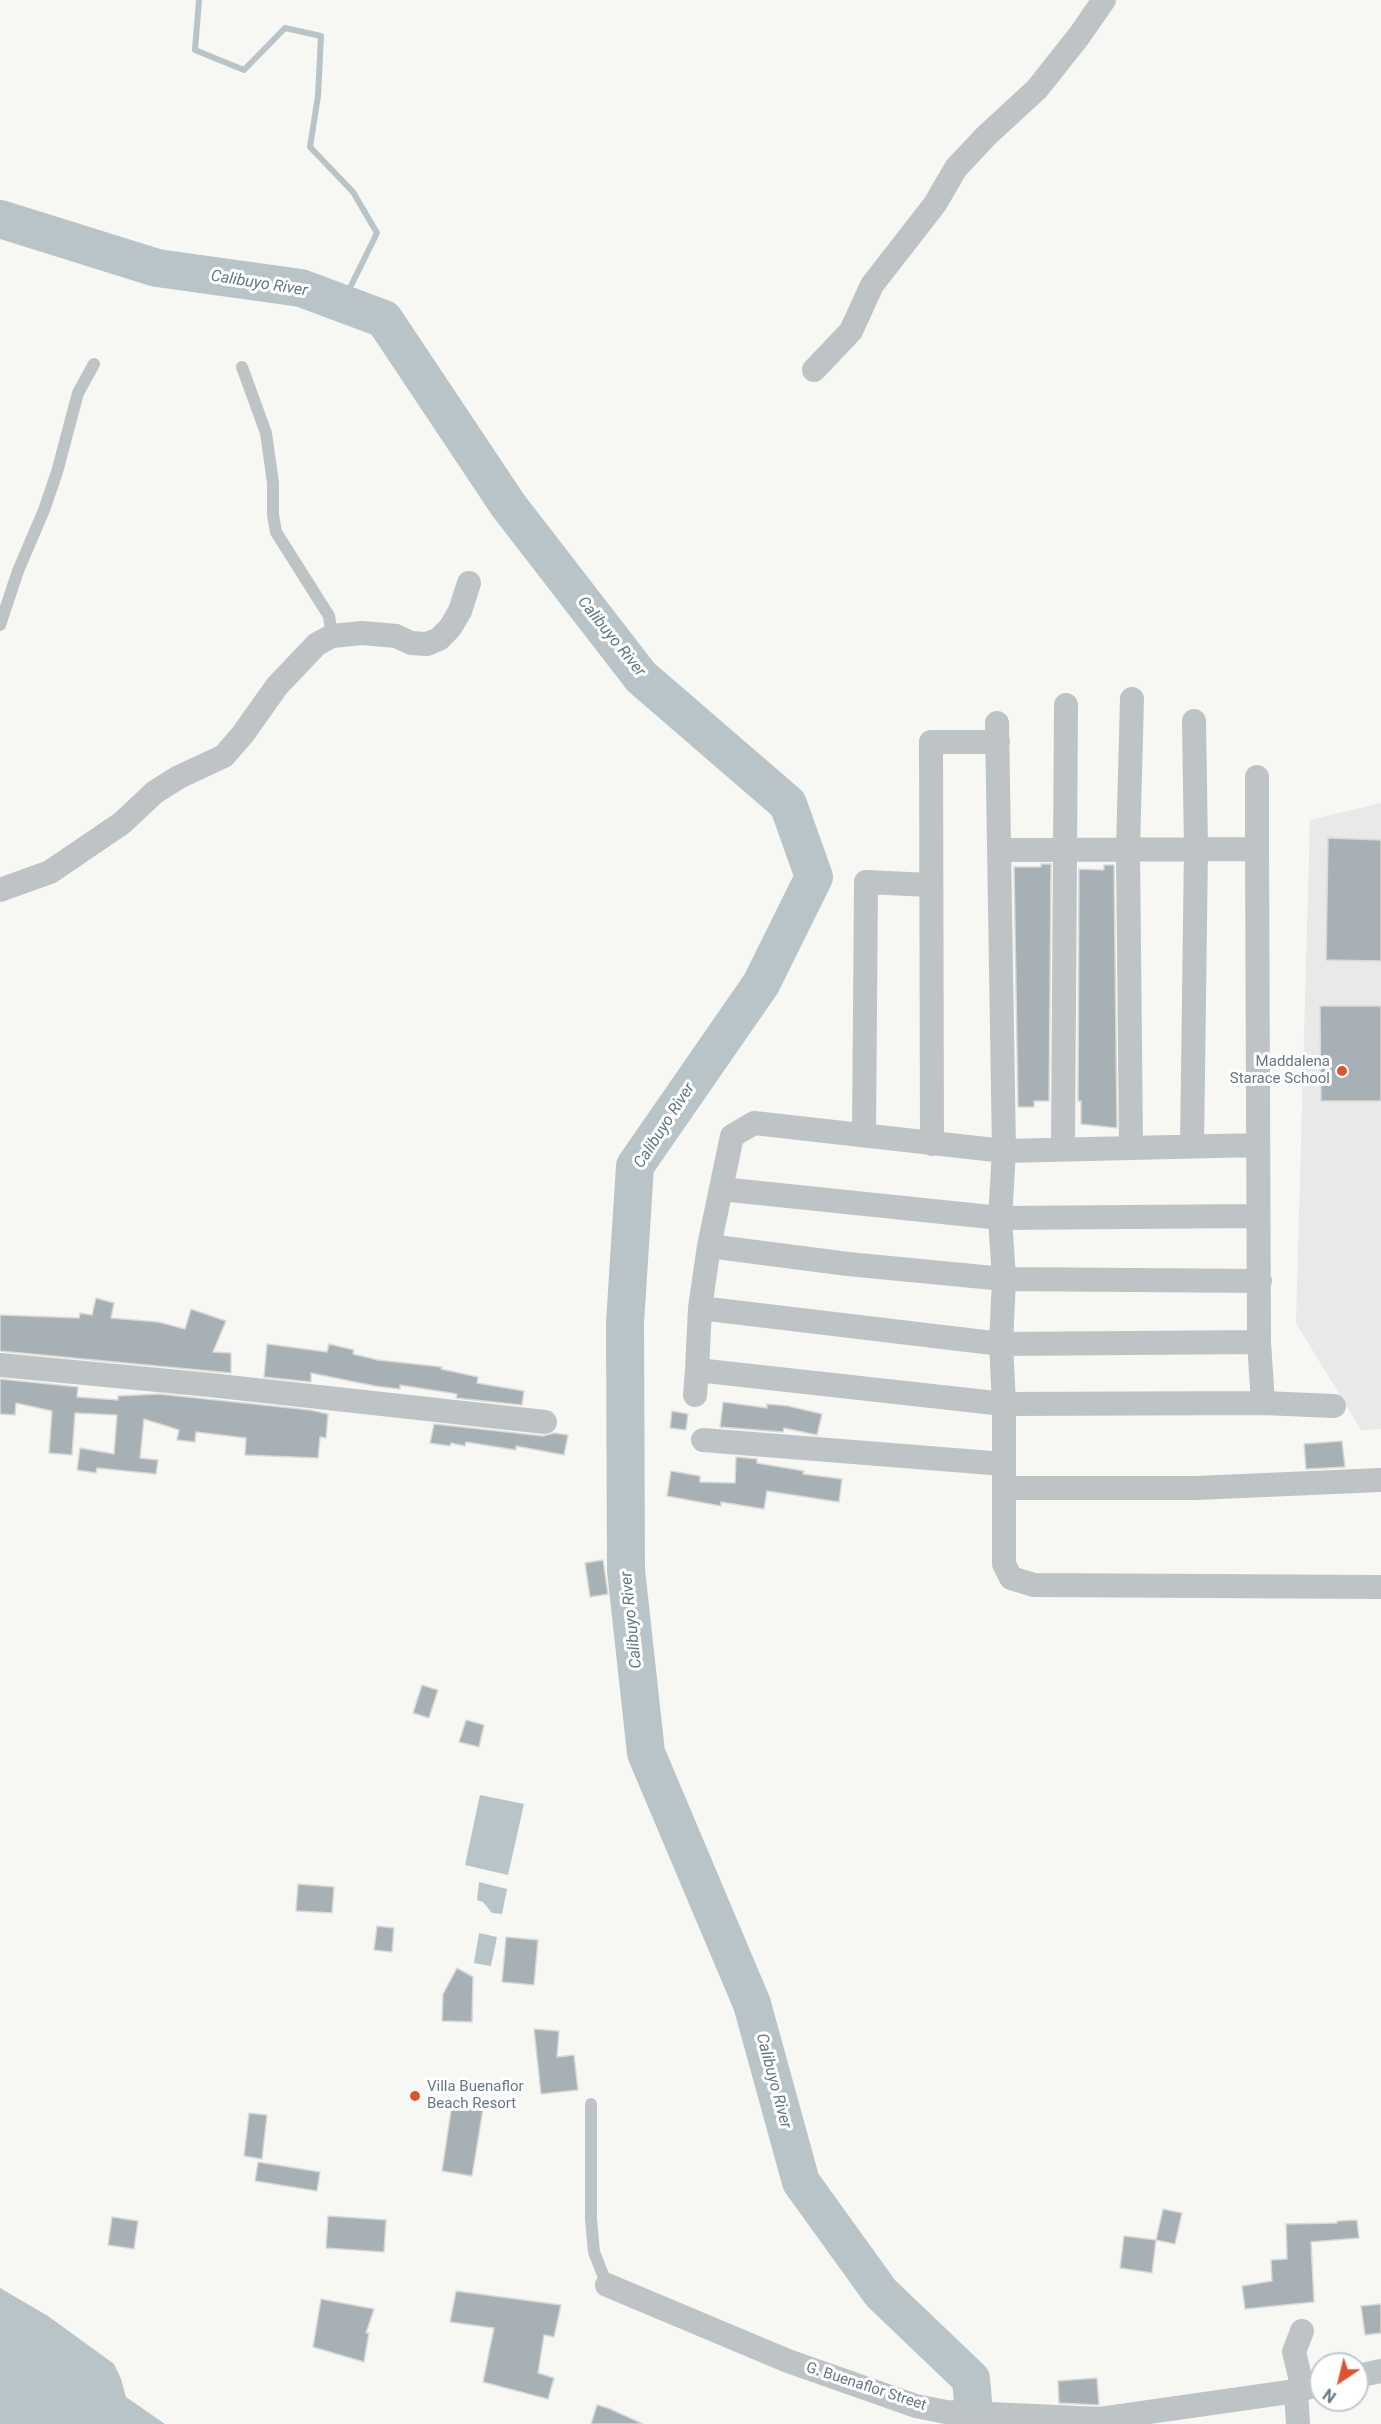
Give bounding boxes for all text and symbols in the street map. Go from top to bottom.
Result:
water label: Calibuyo River [209,267,309,301]
water label: Calibuyo River [573,593,649,681]
place label: Maddalena Starace School [1230,1053,1330,1088]
marker: Maddalena Starace School [1335,1064,1349,1078]
water label: Calibuyo River [630,1080,700,1172]
water label: Calibuyo River [617,1570,647,1670]
water label: Calibuyo River [751,2031,795,2131]
place label: Villa Buenaflor Beach Resort [427,2078,524,2113]
marker: Villa Buenaflor Beach Resort [408,2089,422,2103]
north arrow [1309,2352,1369,2412]
street label: G. Buenaflor Street [804,2359,928,2415]
text: N [1319,2384,1340,2407]

